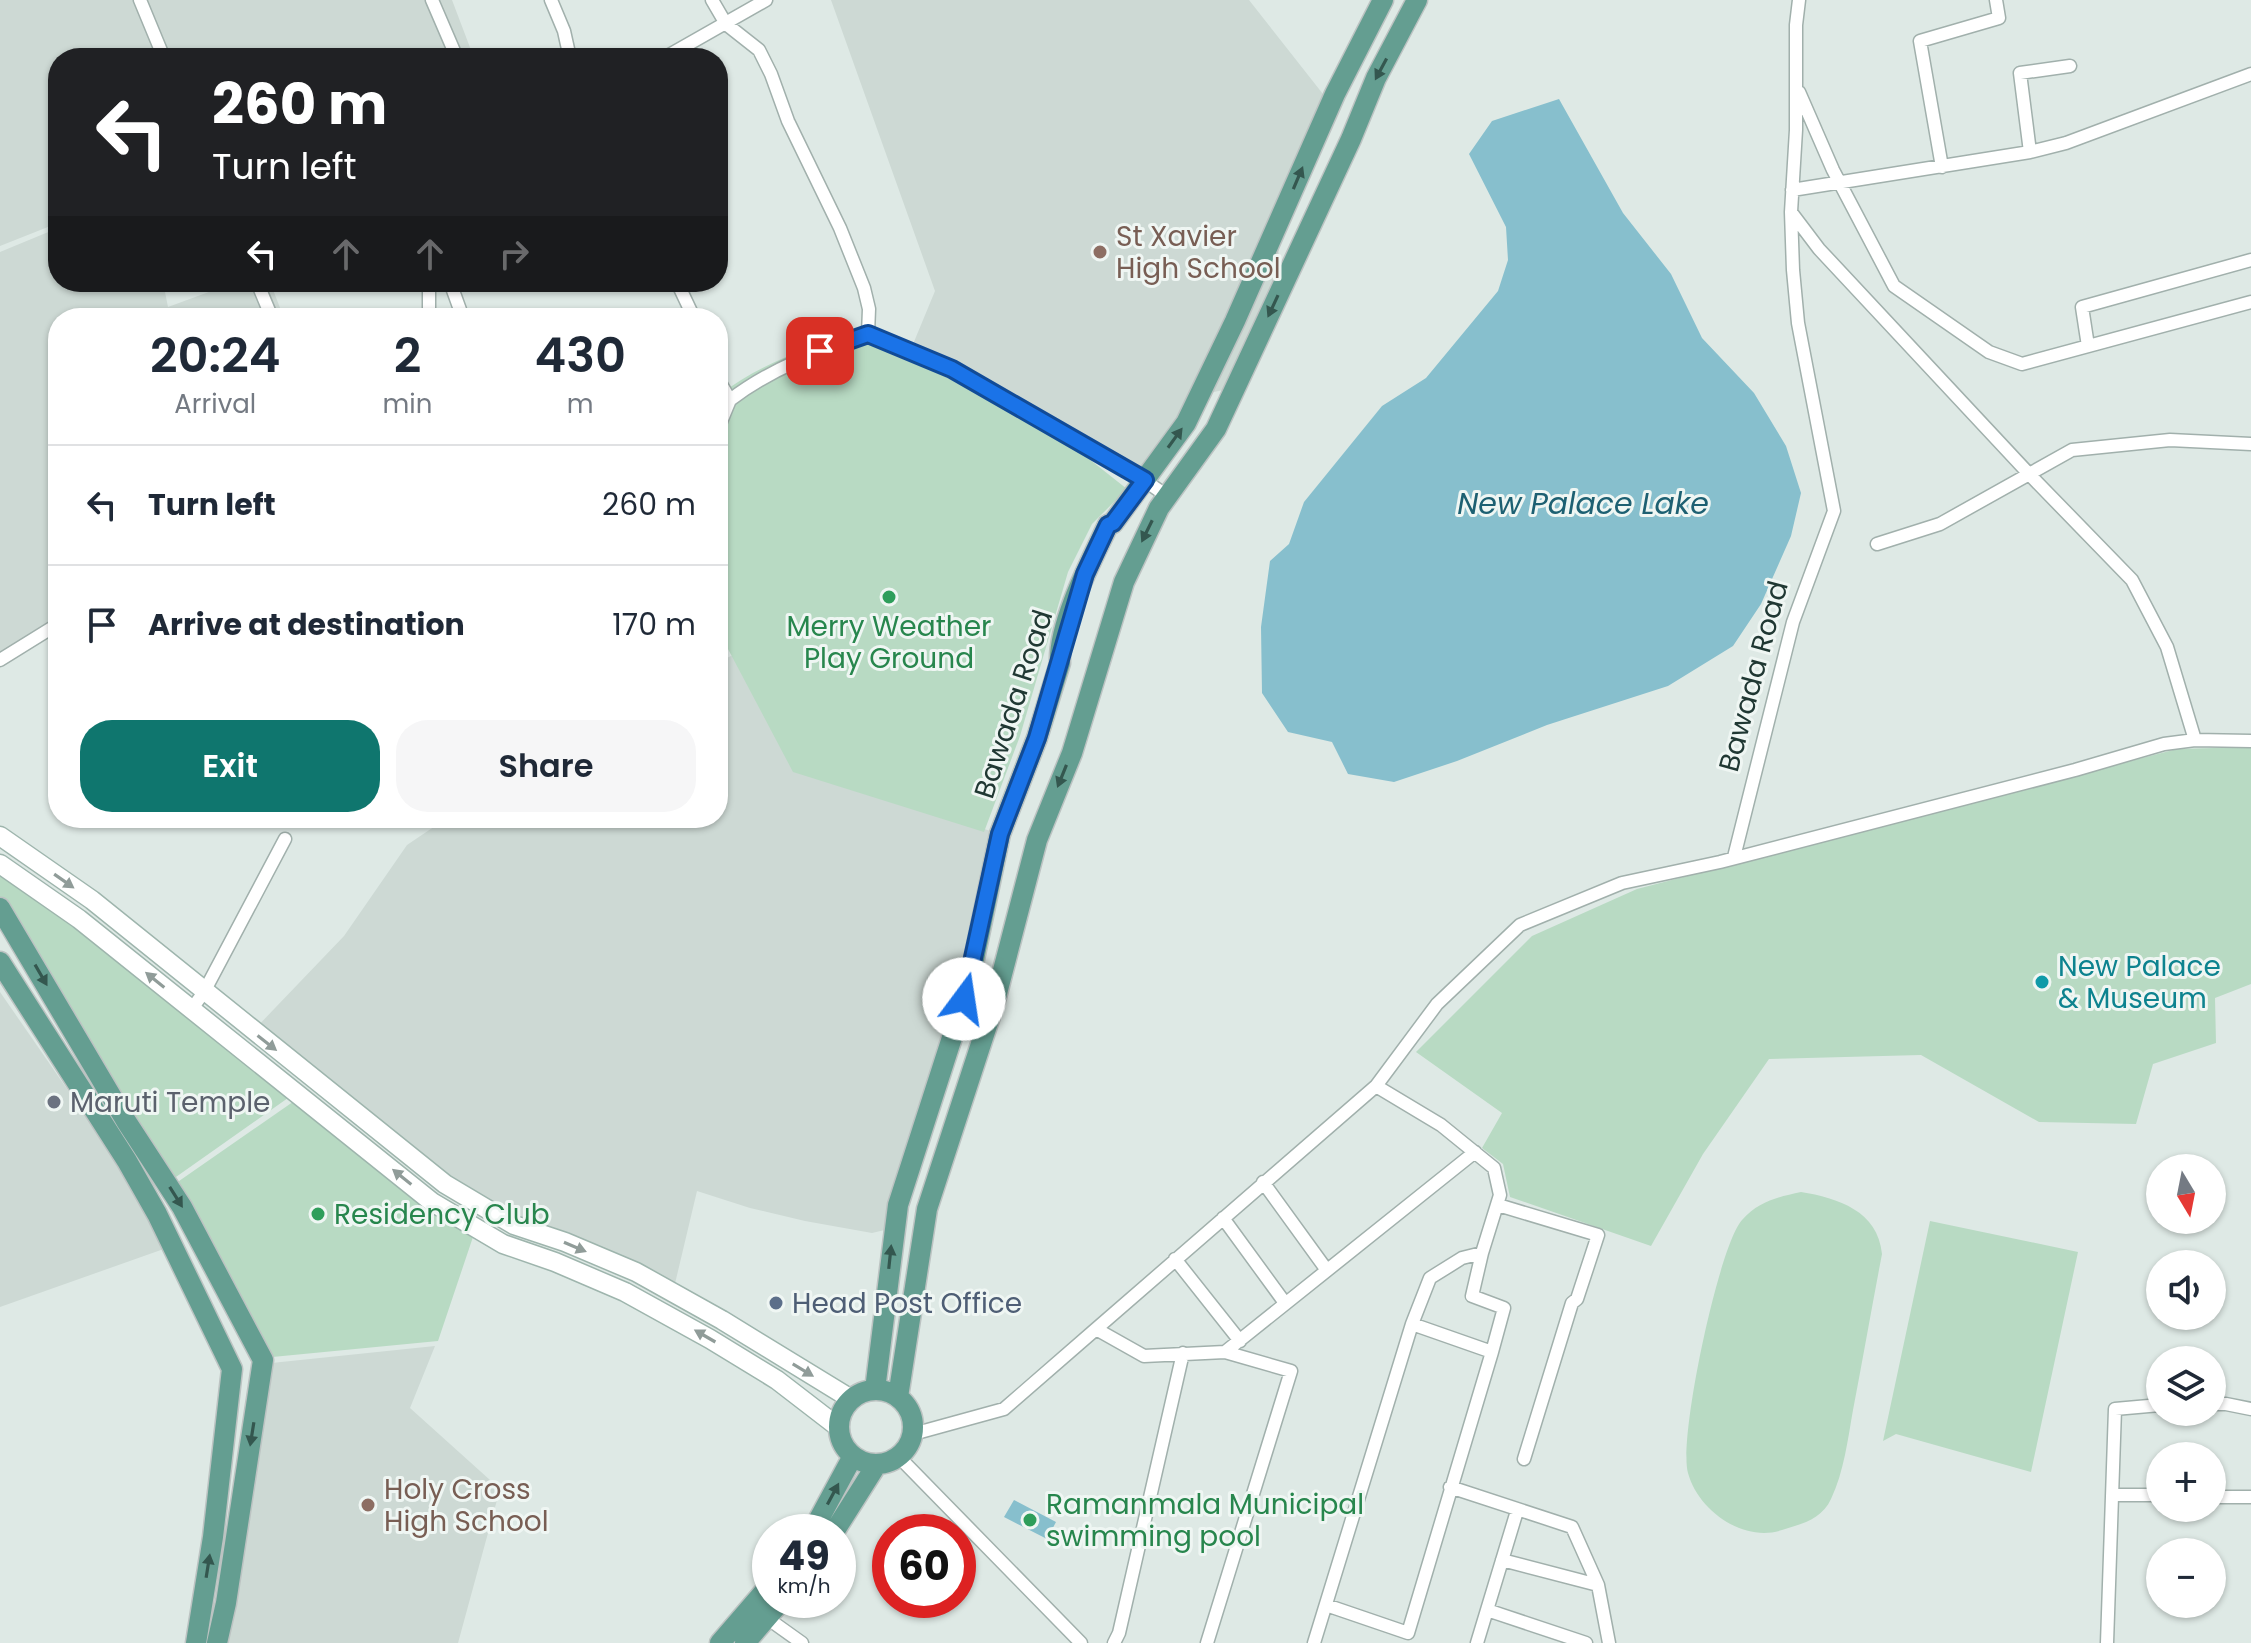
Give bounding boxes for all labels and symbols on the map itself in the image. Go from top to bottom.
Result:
one-way arrow [1375,58,1388,81]
one-way arrow [1291,167,1304,190]
place label: St Xavier High School [1116,217,1281,288]
marker: St Xavier High School [1091,243,1109,261]
one-way arrow [1266,294,1280,317]
pin [786,317,854,385]
one-way arrow [1167,428,1182,449]
water label: New Palace Lake [1457,482,1709,525]
one-way arrow [1140,520,1154,543]
street label: Bawada Road [1709,576,1798,776]
marker: Merry Weather Play Ground [880,588,898,606]
street label: Bawada Road [965,605,1062,803]
place label: Merry Weather Play Ground [786,607,992,678]
one-way arrow [1055,764,1068,788]
one-way arrow [53,873,74,888]
place label: New Palace & Museum [2058,947,2221,1018]
position arrow [922,957,1006,1041]
one-way arrow [34,964,48,986]
one-way arrow [145,972,165,989]
marker: New Palace & Museum [2033,973,2051,991]
one-way arrow [257,1034,277,1051]
place label: Maruti Temple [70,1083,270,1122]
marker: Maruti Temple [45,1093,63,1111]
north arrow [2146,1154,2226,1234]
one-way arrow [392,1169,412,1186]
one-way arrow [168,1186,182,1208]
place label: Residency Club [334,1195,550,1234]
marker: Residency Club [309,1205,327,1223]
one-way arrow [563,1240,587,1253]
one-way arrow [884,1244,897,1269]
place label: Head Post Office [792,1284,1022,1323]
marker: Head Post Office [767,1294,785,1312]
one-way arrow [694,1329,716,1343]
one-way arrow [792,1362,814,1376]
one-way arrow [245,1422,258,1447]
place label: Holy Cross High School [384,1470,549,1541]
one-way arrow [826,1483,840,1506]
place label: Ramanmala Municipal swimming pool [1046,1485,1364,1556]
marker: Holy Cross High School [359,1496,377,1514]
marker: Ramanmala Municipal swimming pool [1021,1511,1039,1529]
speed limit sign: 60 [872,1514,976,1618]
one-way arrow [202,1553,215,1578]

